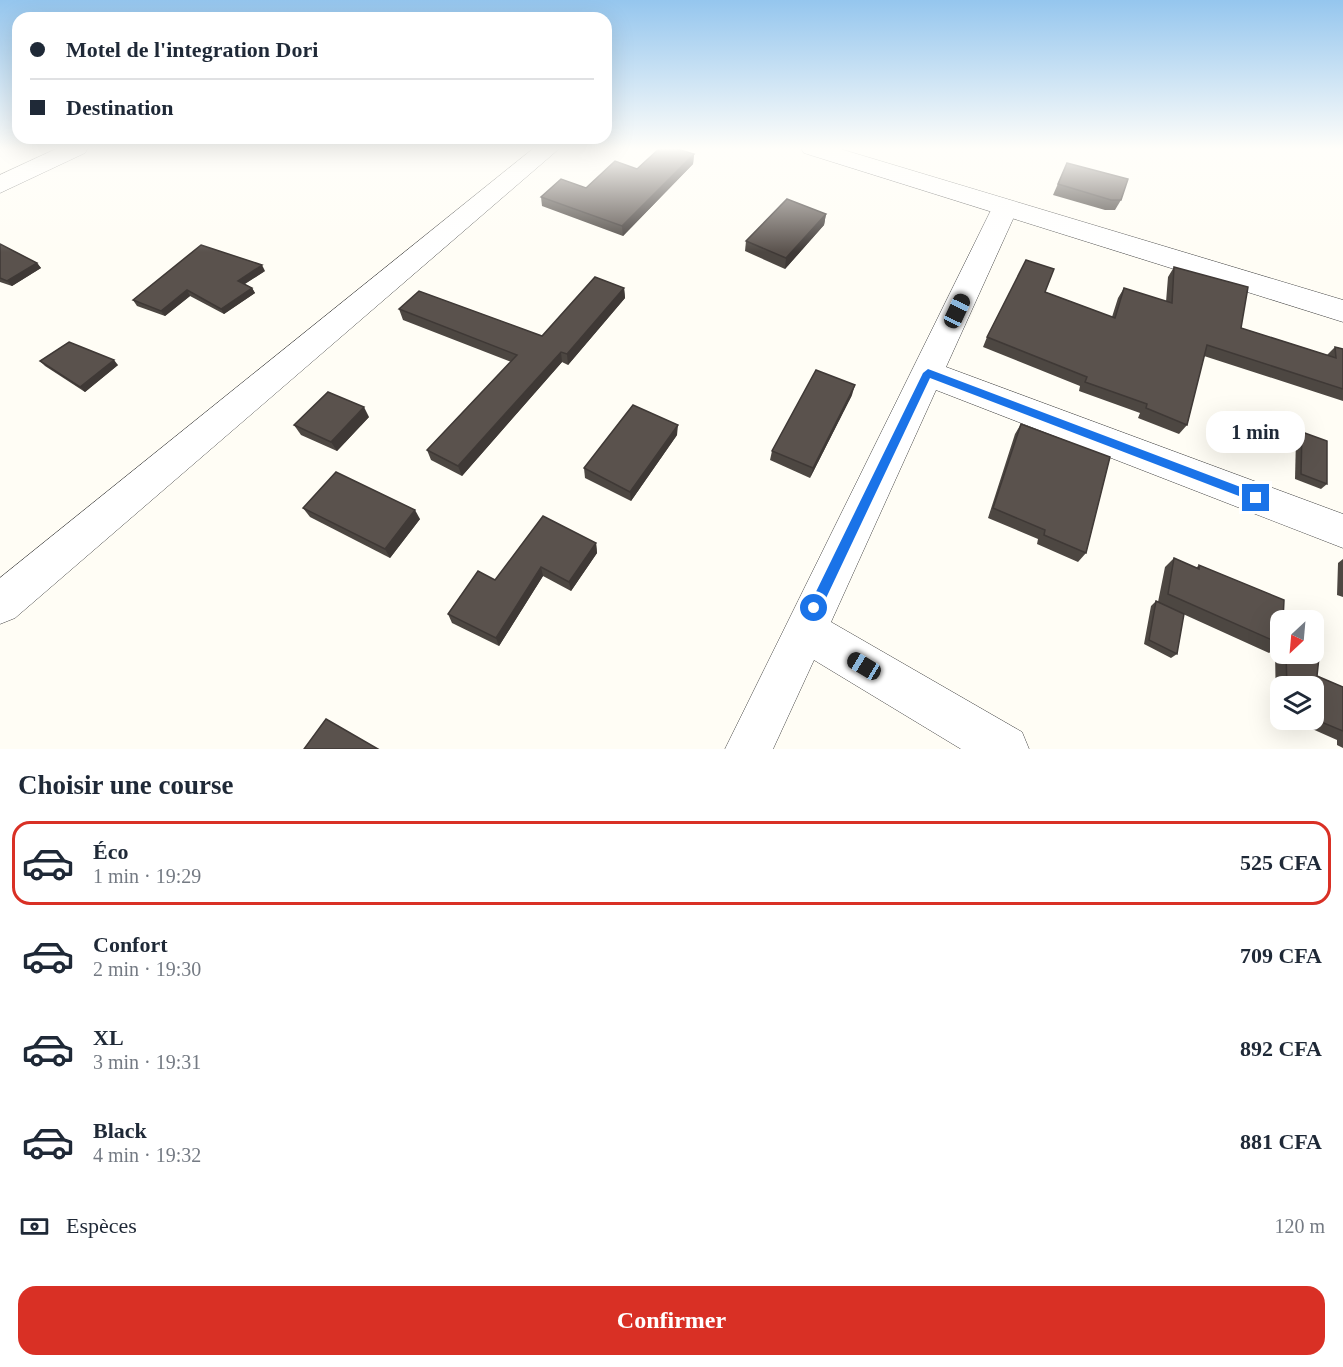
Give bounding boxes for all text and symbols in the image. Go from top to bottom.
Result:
text: Motel de l'integration Dori [66,37,318,62]
text: Destination [66,95,174,120]
car [941,291,973,331]
callout: 1 min [1206,411,1306,453]
text: 1 min [1231,421,1280,443]
route end [1242,484,1269,511]
route start [800,594,827,621]
north arrow [1270,610,1324,664]
map controls [1270,610,1324,730]
car [844,649,884,683]
button: layers [1270,676,1324,730]
text: Choisir une course [18,770,234,800]
icon: car [21,836,75,890]
text: Éco [93,839,128,864]
text: 525 CFA [1240,850,1322,875]
text: 1 min · 19:29 [93,865,201,887]
icon: car [21,929,75,983]
text: Confort [93,932,168,957]
text: 709 CFA [1240,943,1322,968]
text: 2 min · 19:30 [93,958,201,980]
icon: car [21,1022,75,1076]
text: XL [93,1025,124,1050]
text: 892 CFA [1240,1036,1322,1061]
text: 3 min · 19:31 [93,1051,201,1073]
icon: car [21,1115,75,1169]
text: Black [93,1118,147,1143]
text: 881 CFA [1240,1129,1322,1154]
text: 4 min · 19:32 [93,1144,201,1166]
icon: cash [18,1210,51,1243]
text: Espèces [66,1213,137,1238]
text: 120 m [1274,1215,1325,1237]
button: Confirmer [18,1286,1325,1355]

